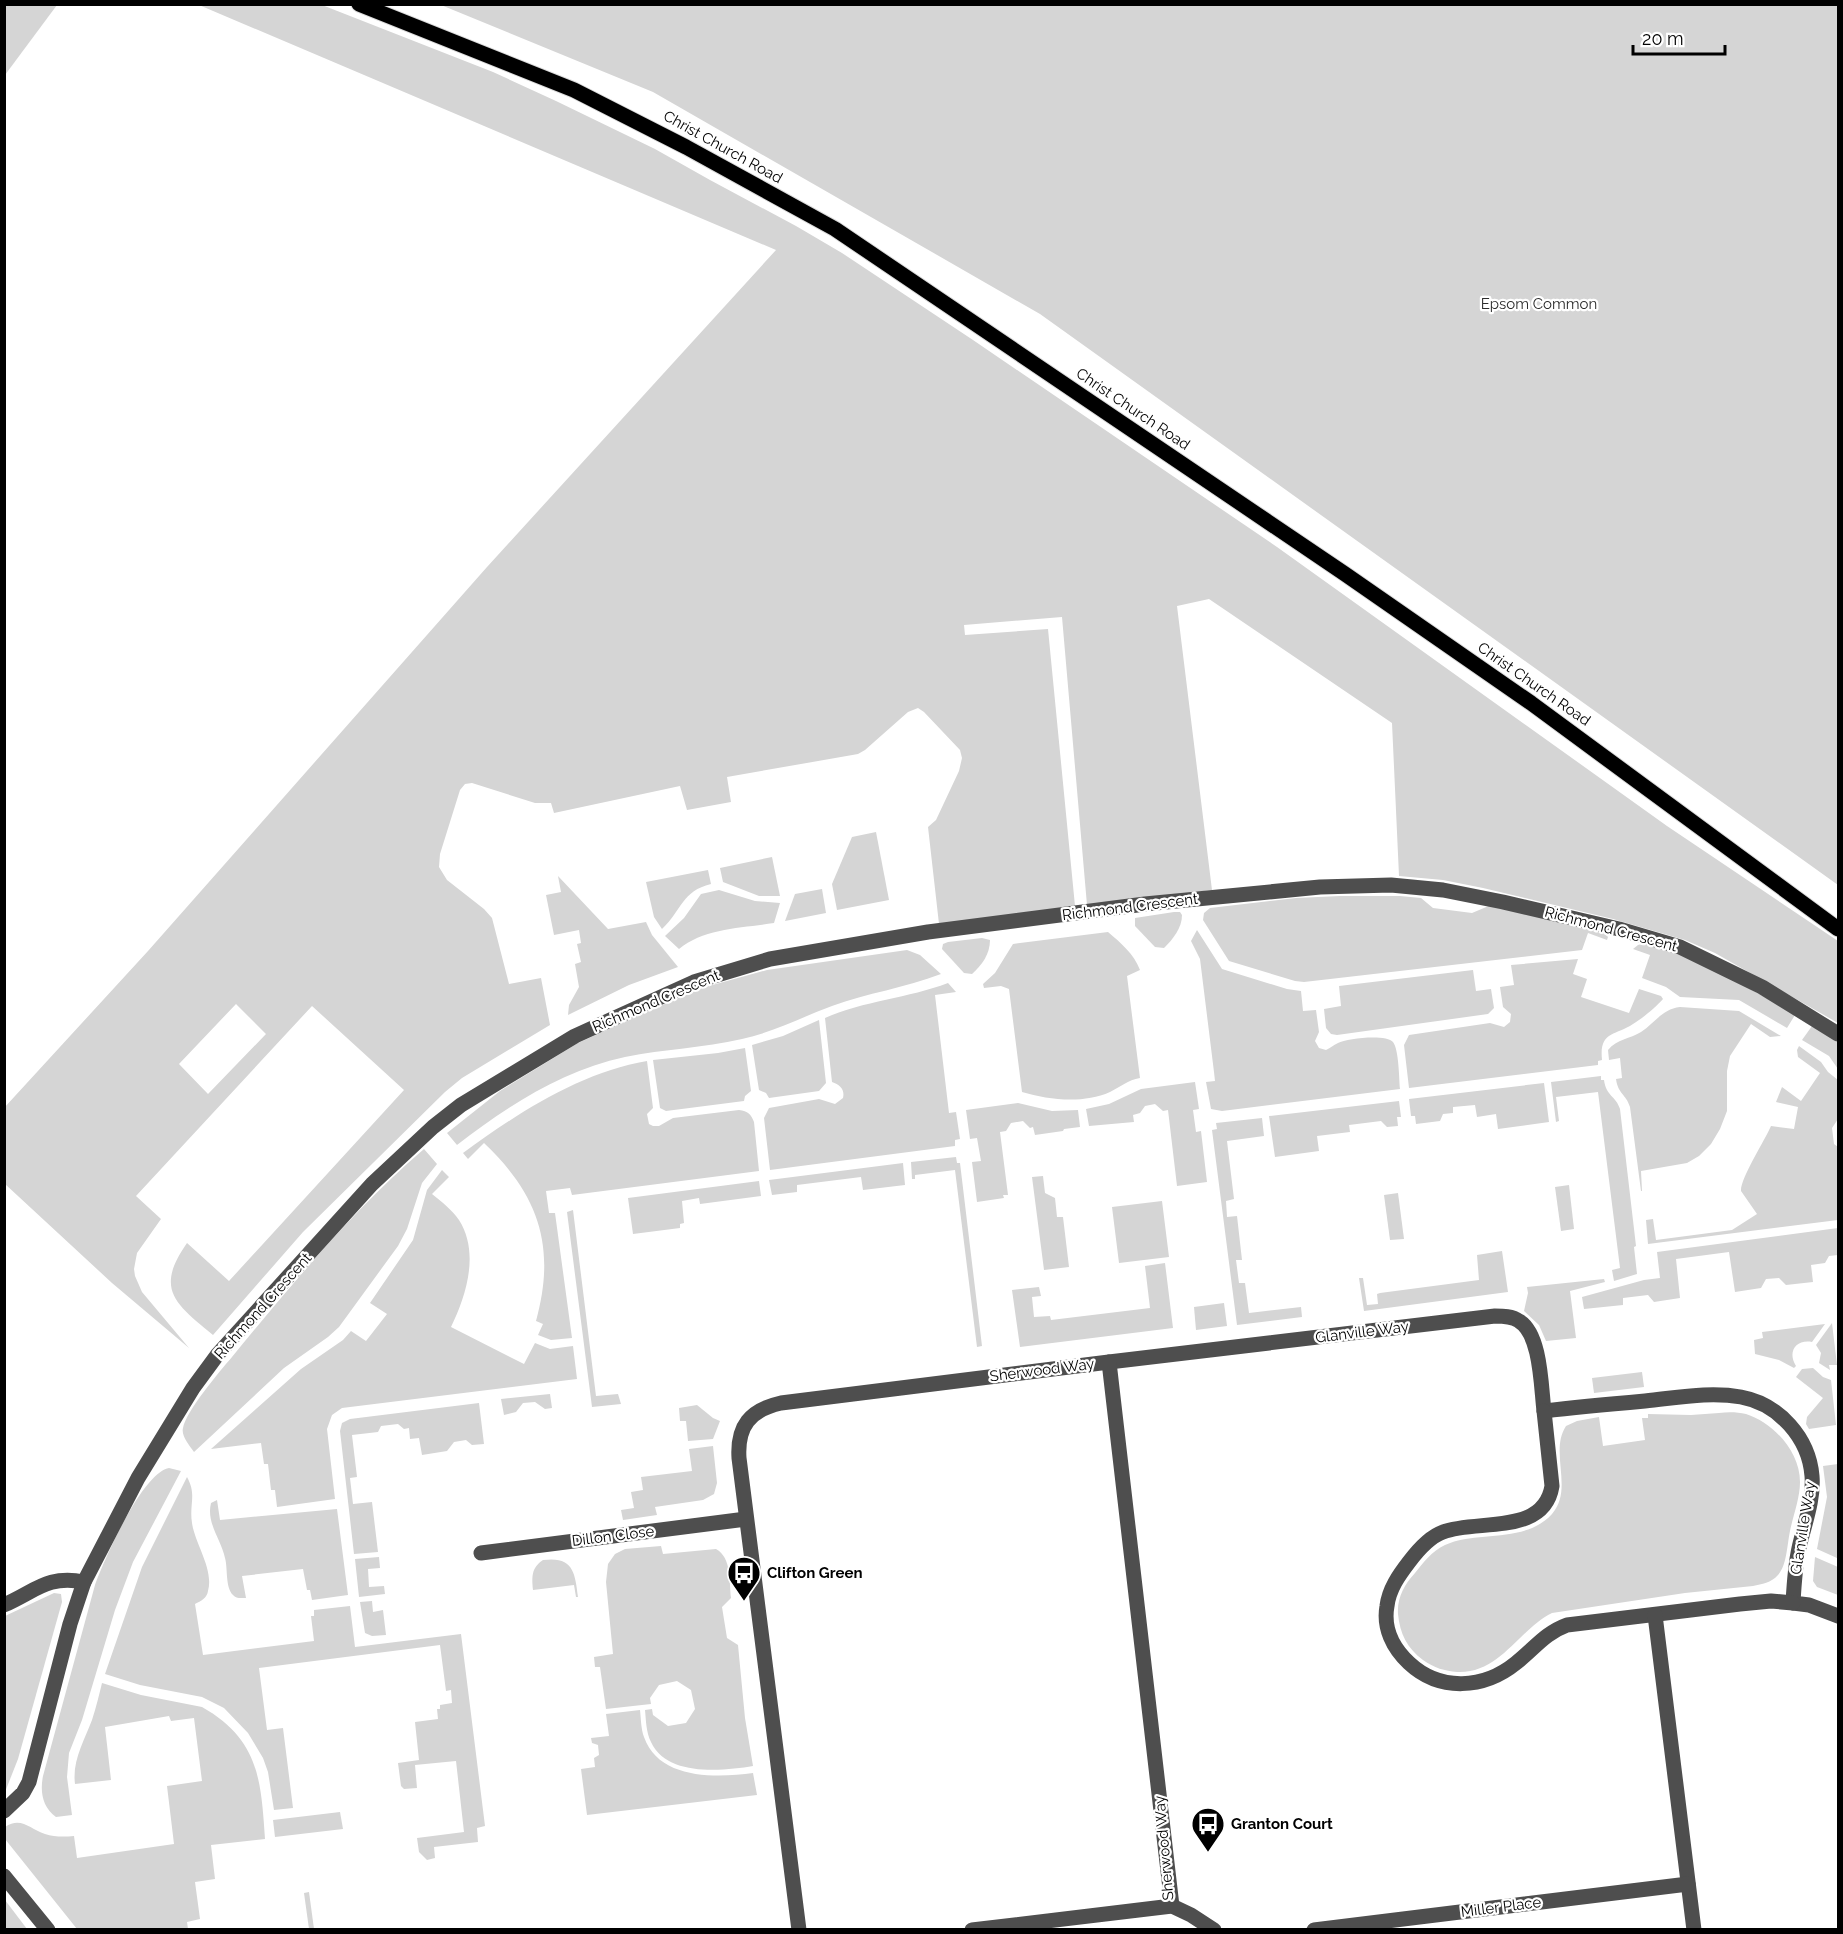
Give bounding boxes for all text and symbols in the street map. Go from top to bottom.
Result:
scale bar [1633,18,1724,56]
text: 20 m [1642,28,1684,49]
street label: Christ Church Road [660,107,786,187]
park label: Epsom Common [1481,295,1597,313]
street label: Christ Church Road [1073,364,1193,454]
street label: Christ Church Road [1474,638,1594,730]
street label: Richmond Crescent [1061,890,1199,924]
street label: Richmond Crescent [1543,903,1679,955]
street label: Richmond Crescent [590,966,722,1036]
street label: Richmond Crescent [211,1249,315,1363]
street label: Glanville Way [1314,1317,1410,1347]
street label: Sherwood Way [989,1355,1095,1385]
street label: Glanville Way [1787,1480,1819,1576]
street label: Dillon Close [571,1522,655,1550]
bus stop icon: Clifton Green [726,1555,762,1602]
place label: Clifton Green [767,1564,862,1582]
street label: Sherwood Way [1150,1795,1178,1901]
bus stop icon: Granton Court [1190,1806,1226,1853]
place label: Granton Court [1231,1815,1333,1833]
street label: Miller Place [1460,1893,1542,1921]

